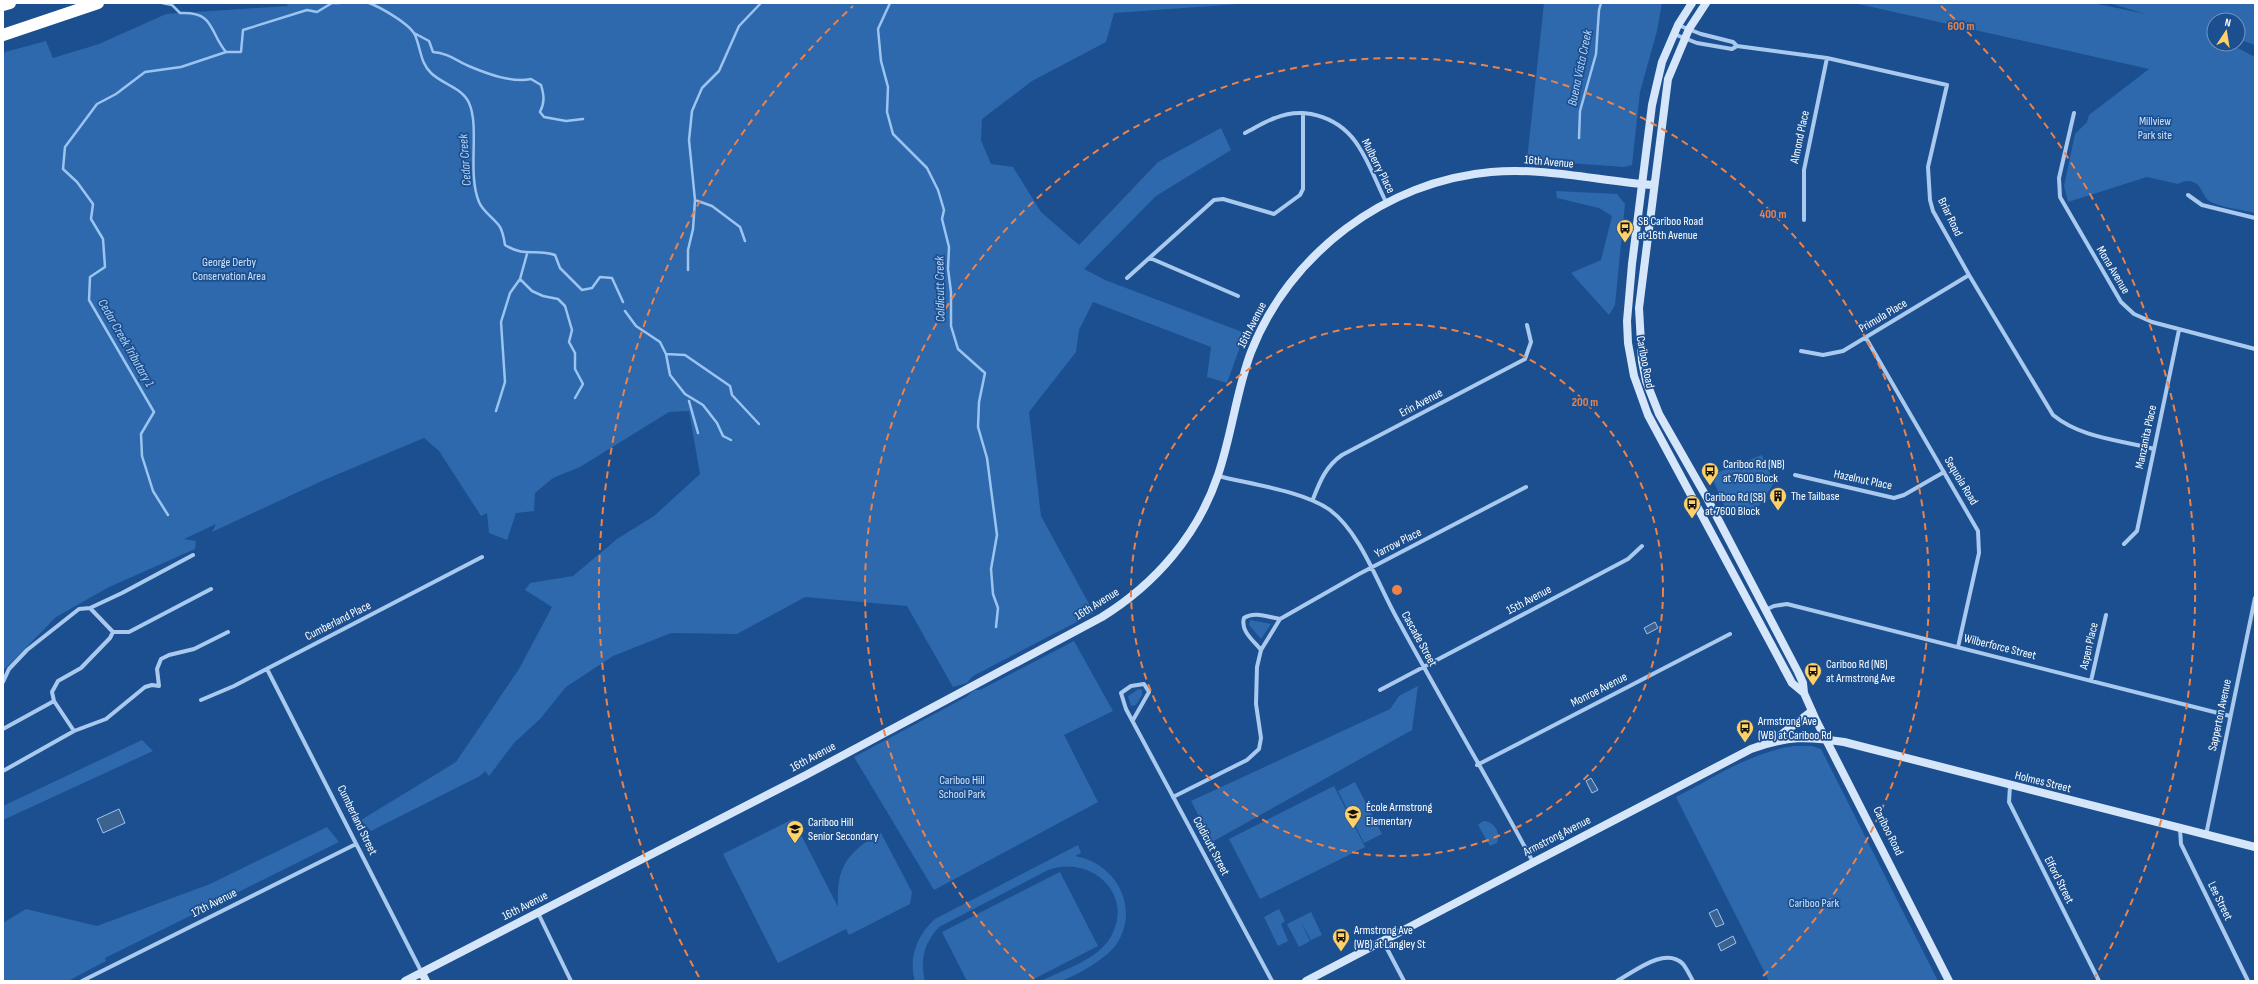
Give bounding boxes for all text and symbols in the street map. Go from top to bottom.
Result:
north arrow [2206,12,2246,52]
text: N [2224,16,2232,30]
text: 600 m [1948,19,1974,34]
water label: Buena Vista Creek [1564,27,1596,107]
street label: Almond Place [1787,109,1813,166]
park label: Millview Park site [2138,114,2172,143]
water label: Cedar Creek [455,132,475,187]
street label: Mulberry Place [1358,136,1398,196]
street label: 16th Avenue [1524,152,1574,172]
street label: Briar Road [1934,195,1966,239]
text: 400 m [1760,207,1786,222]
place label: SB Cariboo Road at 16th Avenue [1638,214,1703,243]
bus stop icon: SB Cariboo Road at 16th Avenue [1615,218,1635,243]
street label: Mona Avenue [2093,243,2133,297]
park label: George Derby Conservation Area [192,255,266,284]
water label: Coldicutt Creek [931,255,949,322]
water label: Cedar Creek Tributary 1 [94,296,158,390]
street label: Primula Place [1856,296,1910,336]
street label: 16th Avenue [1234,299,1270,350]
street label: Cariboo Road [1633,335,1657,389]
street label: Erin Avenue [1397,385,1445,421]
text: 200 m [1572,395,1598,410]
street label: Manzanita Place [2132,404,2160,470]
street label: Sequoia Road [1941,454,1981,508]
place label: Cariboo Rd (NB) at 7600 Block [1723,457,1785,486]
bus stop icon: Cariboo Rd (NB) at 7600 Block [1700,461,1720,486]
street label: Hazelnut Place [1833,467,1894,494]
building icon: The Tailbase [1768,486,1788,511]
place label: The Tailbase [1791,489,1840,504]
place label: Cariboo Rd (SB) at 7600 Block [1705,490,1766,519]
bus stop icon: Cariboo Rd (SB) at 7600 Block [1682,494,1702,519]
street label: Yarrow Place [1372,525,1424,561]
street label: 15th Avenue [1504,582,1554,618]
centre of rings [1390,583,1404,597]
street label: 16th Avenue [1072,584,1122,623]
street label: Cumberland Place [302,598,374,644]
street label: Cascade Street [1398,609,1440,670]
street label: Aspen Place [2076,621,2102,672]
street label: Wilberforce Street [1962,631,2038,663]
place label: Cariboo Rd (NB) at Armstrong Ave [1826,657,1895,686]
bus stop icon: Cariboo Rd (NB) at Armstrong Ave [1803,661,1823,686]
street label: Monroe Avenue [1568,669,1630,711]
street label: Sapperton Avenue [2205,678,2235,752]
place label: Armstrong Ave (WB) at Cariboo Rd [1757,714,1832,743]
bus stop icon: Armstrong Ave (WB) at Cariboo Rd [1735,718,1755,743]
street label: 16th Avenue [788,739,839,775]
street label: Holmes Street [2013,768,2073,796]
park label: Cariboo Hill School Park [939,773,986,802]
street label: Cumberland Street [334,783,381,858]
place label: École Armstrong Elementary [1366,800,1432,829]
school or university icon: École Armstrong Elementary [1343,804,1363,829]
street label: Cariboo Road [1869,804,1907,858]
street label: Armstrong Avenue [1520,812,1593,860]
street label: Coldicutt Street [1189,814,1233,878]
place label: Cariboo Hill Senior Secondary [808,815,879,844]
school or university icon: Cariboo Hill Senior Secondary [785,819,805,844]
street label: Elford Street [2041,854,2077,906]
street label: Lee Street [2204,879,2236,923]
street label: 17th Avenue [189,885,239,921]
street label: 16th Avenue [500,888,551,924]
park label: Cariboo Park [1789,896,1840,911]
place label: Armstrong Ave (WB) at Langley St [1353,923,1426,952]
bus stop icon: Armstrong Ave (WB) at Langley St [1331,927,1351,952]

